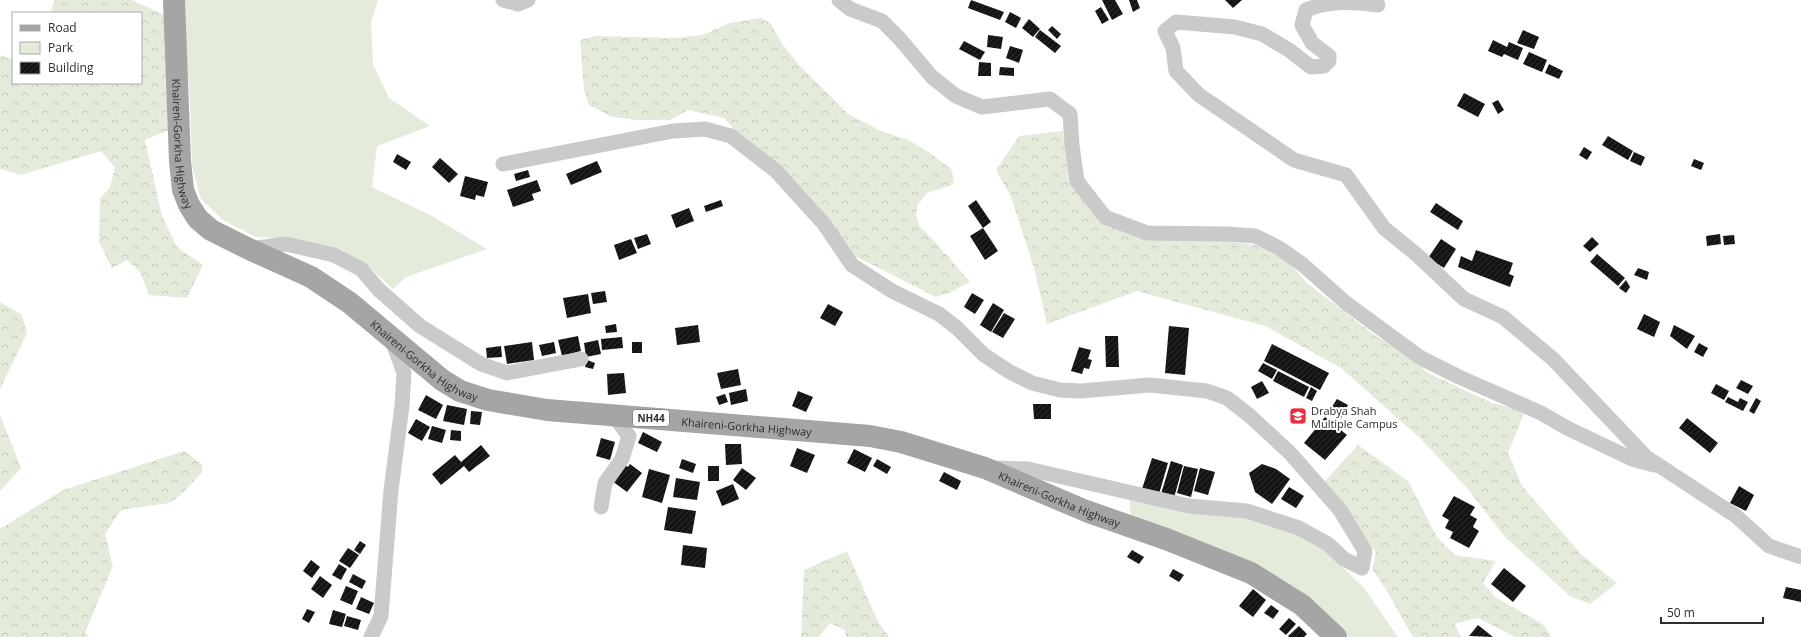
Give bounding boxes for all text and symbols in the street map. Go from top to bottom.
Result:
legend [12,12,142,84]
text: Road [48,19,77,36]
text: Park [48,39,74,56]
text: Building [48,59,94,76]
street label: Khaireni-Gorkha Highway [169,78,197,212]
street label: Khaireni-Gorkha Highway [368,316,481,404]
place label: Drabya Shah Multiple Campus [1311,403,1398,431]
school or university icon: Drabya Shah Multiple Campus [1288,406,1308,426]
road number: NH44 [633,410,669,426]
street label: Khaireni-Gorkha Highway [681,413,813,439]
street label: Khaireni-Gorkha Highway [996,467,1123,530]
scale bar [1661,599,1763,625]
text: 50 m [1667,604,1695,621]

